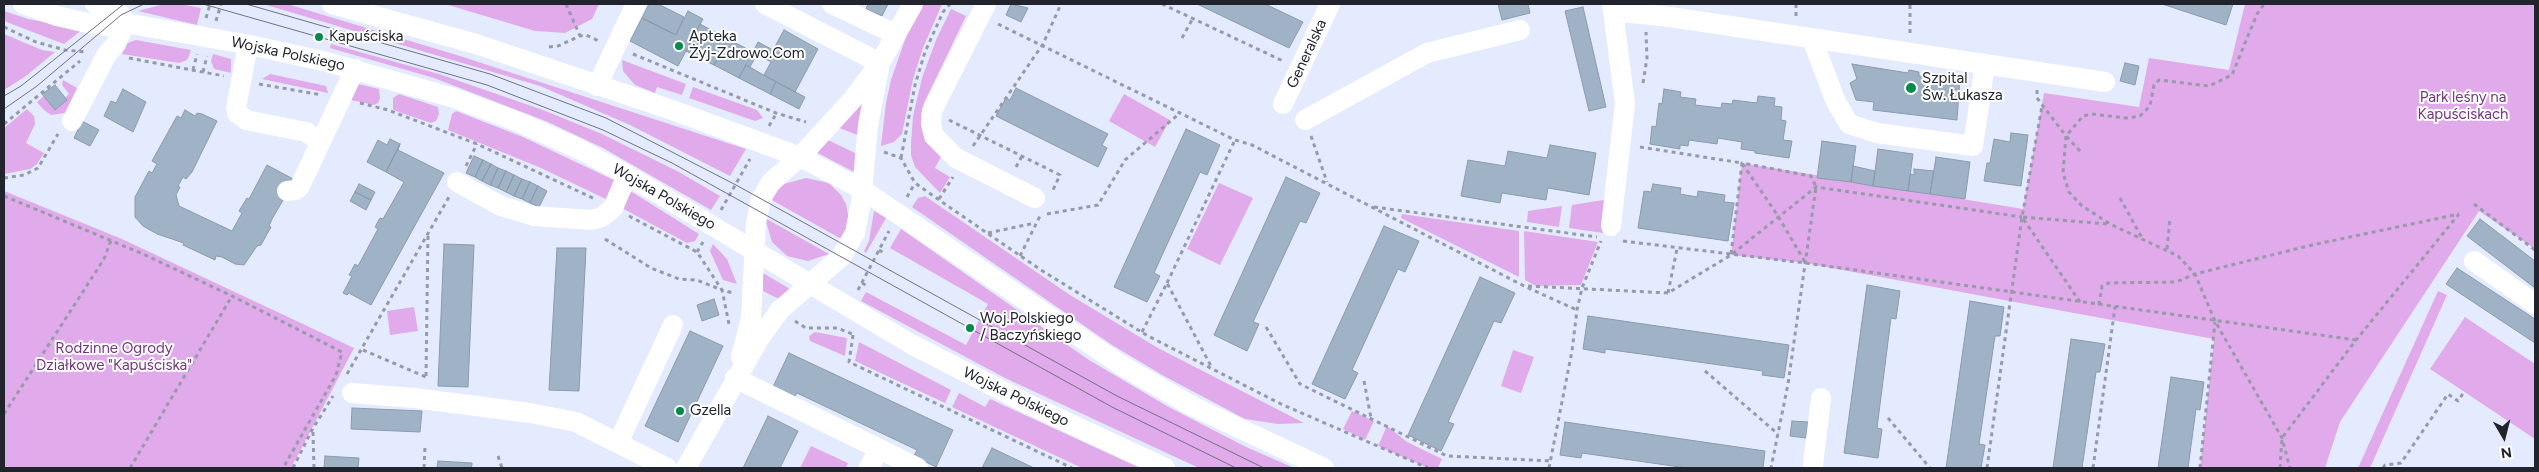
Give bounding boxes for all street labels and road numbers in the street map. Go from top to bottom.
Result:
street label: Generalska [1283,17,1331,91]
street label: Wojska Polskiego [229,33,347,75]
street label: Wojska Polskiego [609,160,719,234]
street label: Wojska Polskiego [960,363,1072,431]

